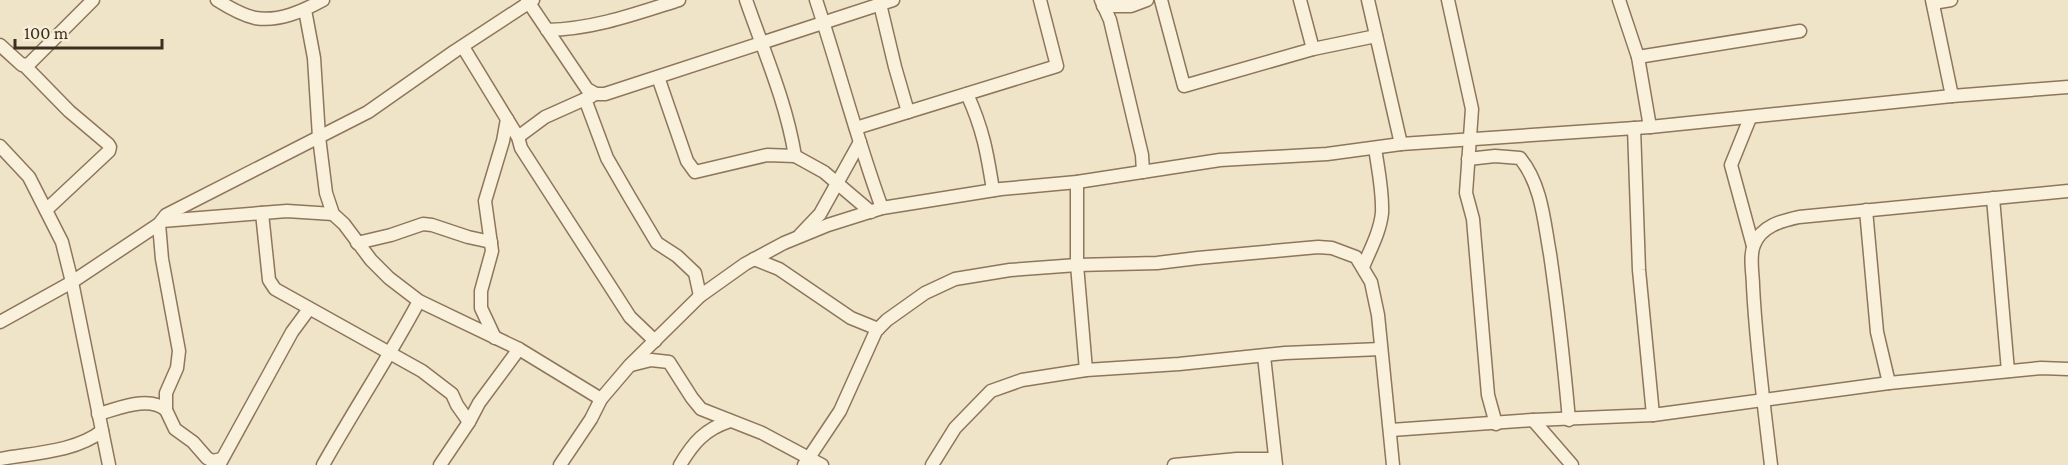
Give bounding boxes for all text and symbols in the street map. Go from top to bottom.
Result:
scale bar [15,12,162,50]
text: 100 m [24,23,69,43]

